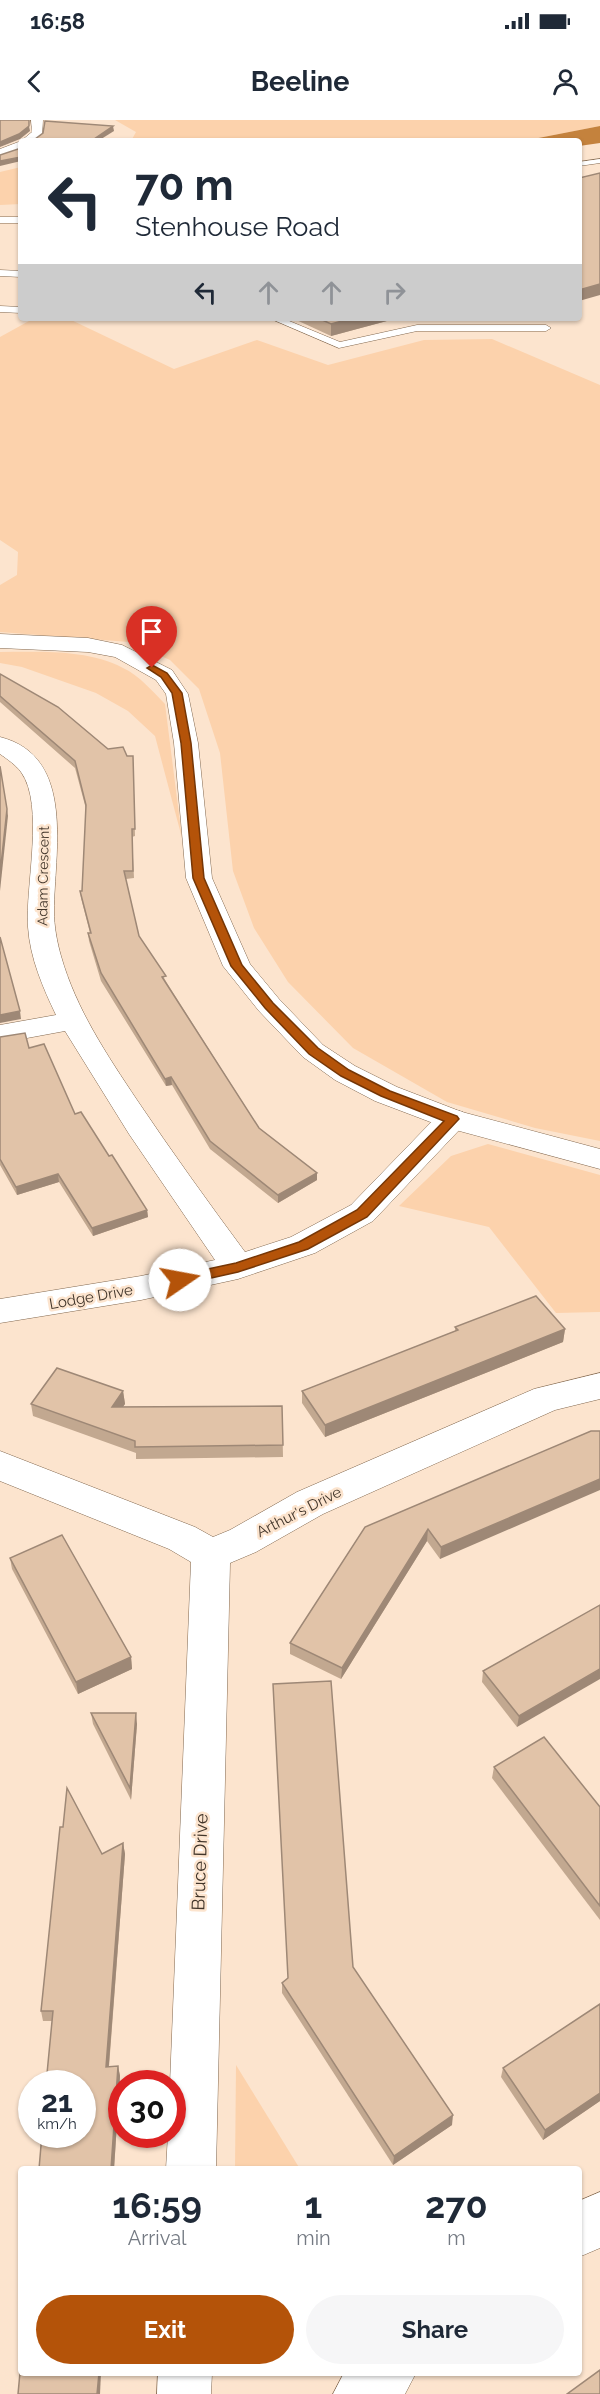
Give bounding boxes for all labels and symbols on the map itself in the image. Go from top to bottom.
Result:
pin [126,606,177,668]
street label: Adam Crescent [34,826,52,926]
position arrow [148,1248,212,1312]
street label: Lodge Drive [48,1281,134,1313]
street label: Arthur's Drive [253,1483,345,1541]
street label: Bruce Drive [187,1813,212,1911]
speed limit sign: 30 [108,2070,186,2148]

